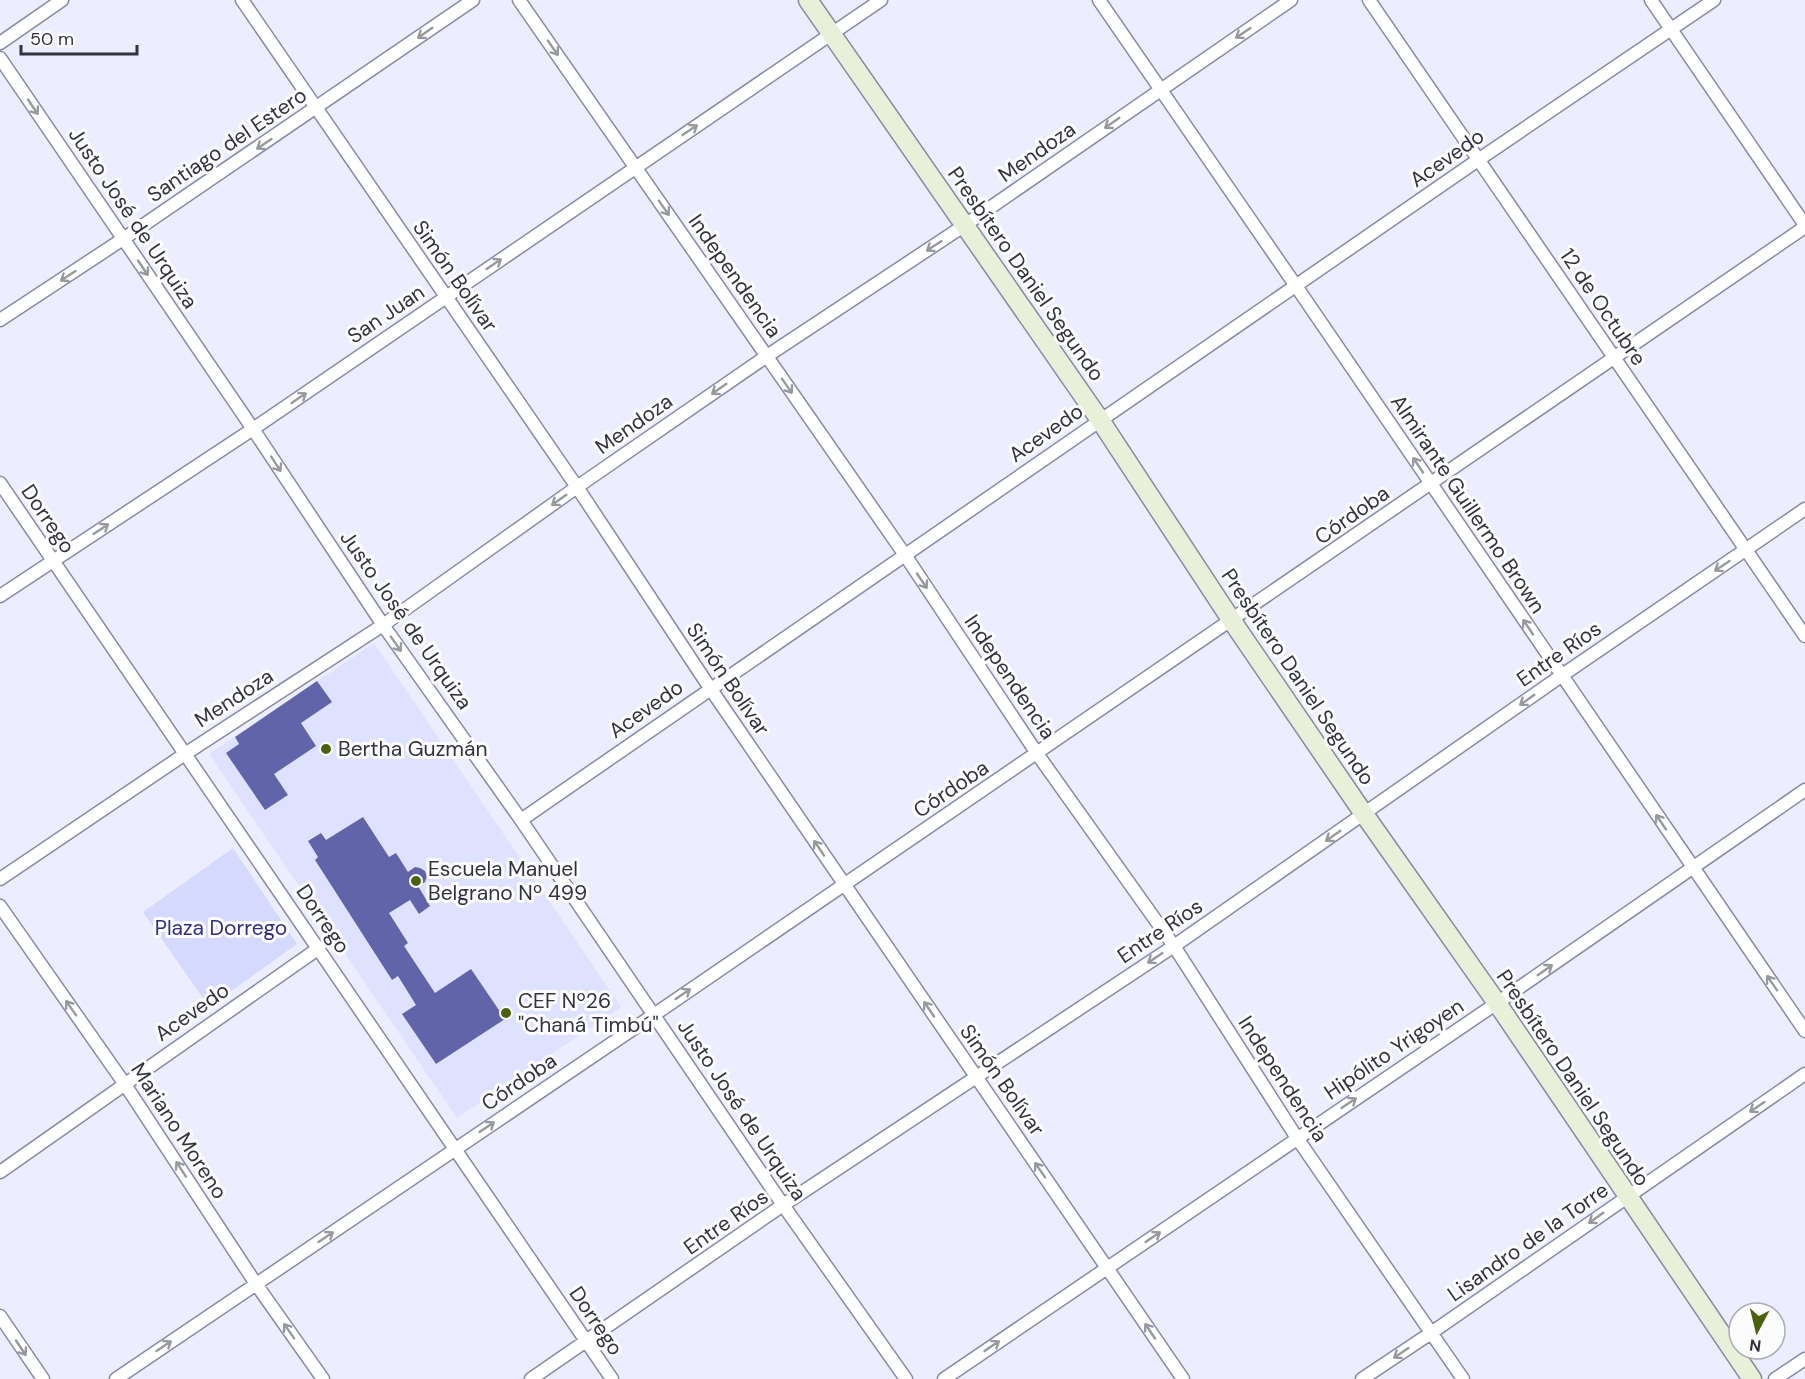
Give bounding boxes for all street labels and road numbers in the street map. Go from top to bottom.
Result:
street label: Santiago del Estero [142,81,312,209]
street label: Mendoza [993,115,1081,189]
street label: Justo José de Urquiza [62,122,204,314]
street label: Acevedo [1404,122,1490,194]
street label: Presbítero Daniel Segundo [941,161,1111,387]
street label: Independencia [682,209,788,343]
street label: Simón Bolívar [406,215,504,338]
street label: 12 de Octubre [1553,243,1653,371]
street label: San Juan [342,278,430,350]
street label: Mendoza [590,387,678,461]
street label: Almirante Guillermo Brown [1384,389,1552,619]
street label: Acevedo [1003,397,1089,469]
street label: Dorrego [15,479,81,559]
street label: Córdoba [1309,479,1395,551]
street label: Justo José de Urquiza [334,525,478,715]
street label: Presbítero Daniel Segundo [1215,563,1381,791]
street label: Independencia [958,609,1062,745]
street label: Entre Ríos [1511,615,1607,693]
street label: Simón Bolívar [680,617,776,741]
street label: Mendoza [189,662,279,734]
street label: Acevedo [603,673,689,745]
street label: Córdoba [908,754,994,824]
street label: Dorrego [290,879,356,959]
street label: Entre Ríos [1112,892,1208,970]
street label: Presbítero Daniel Segundo [1490,964,1656,1192]
street label: Acevedo [149,976,235,1048]
street label: Hipólito Yrigoyen [1319,992,1469,1106]
street label: Independencia [1232,1011,1334,1147]
street label: Justo José de Urquiza [671,1014,813,1206]
street label: Simón Bolívar [953,1019,1051,1142]
street label: Córdoba [476,1047,562,1117]
street label: Mariano Moreno [124,1057,234,1205]
street label: Lisandro de la Torre [1442,1176,1614,1308]
street label: Entre Ríos [678,1183,774,1261]
street label: Dorrego [563,1281,629,1361]

